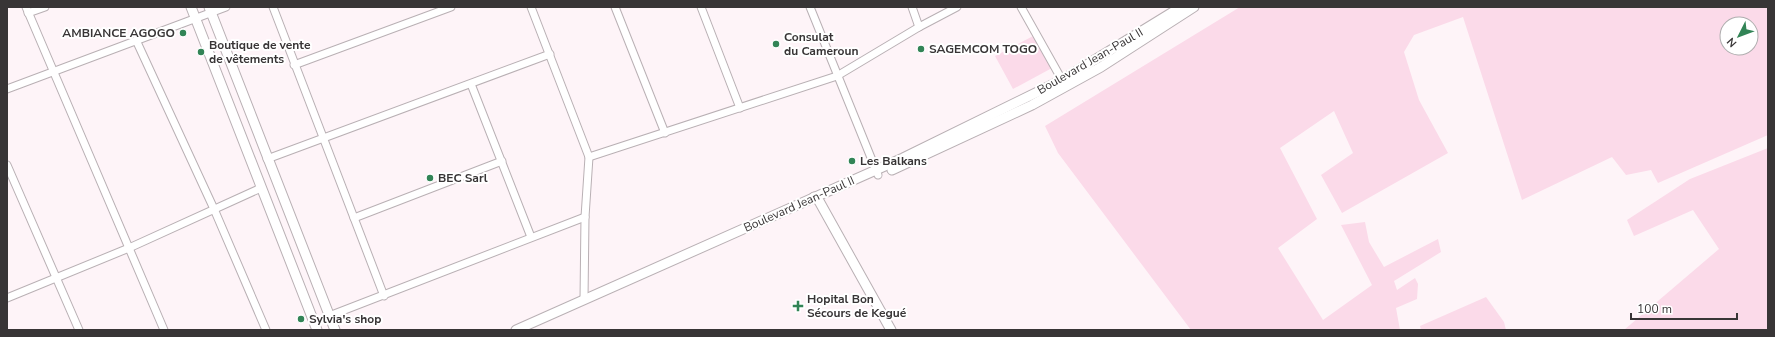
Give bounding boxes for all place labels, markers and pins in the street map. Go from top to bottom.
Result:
place label: AMBIANCE AGOGO [62,25,175,41]
marker: AMBIANCE AGOGO [178,28,188,38]
place label: Consulat du Cameroun [784,29,858,59]
place label: Boutique de vente de vêtements [209,37,311,67]
marker: Consulat du Cameroun [771,39,781,49]
place label: SAGEMCOM TOGO [929,41,1037,57]
marker: SAGEMCOM TOGO [916,44,926,54]
marker: Boutique de vente de vêtements [196,47,206,57]
place label: Les Balkans [860,153,927,169]
marker: Les Balkans [847,156,857,166]
place label: BEC Sarl [438,170,488,186]
marker: BEC Sarl [425,173,435,183]
place label: Hopital Bon Sécours de Kegué [807,291,907,321]
marker: Hopital Bon Sécours de Kegué [792,300,804,312]
place label: Sylvia's shop [309,311,381,327]
marker: Sylvia's shop [296,314,306,324]

